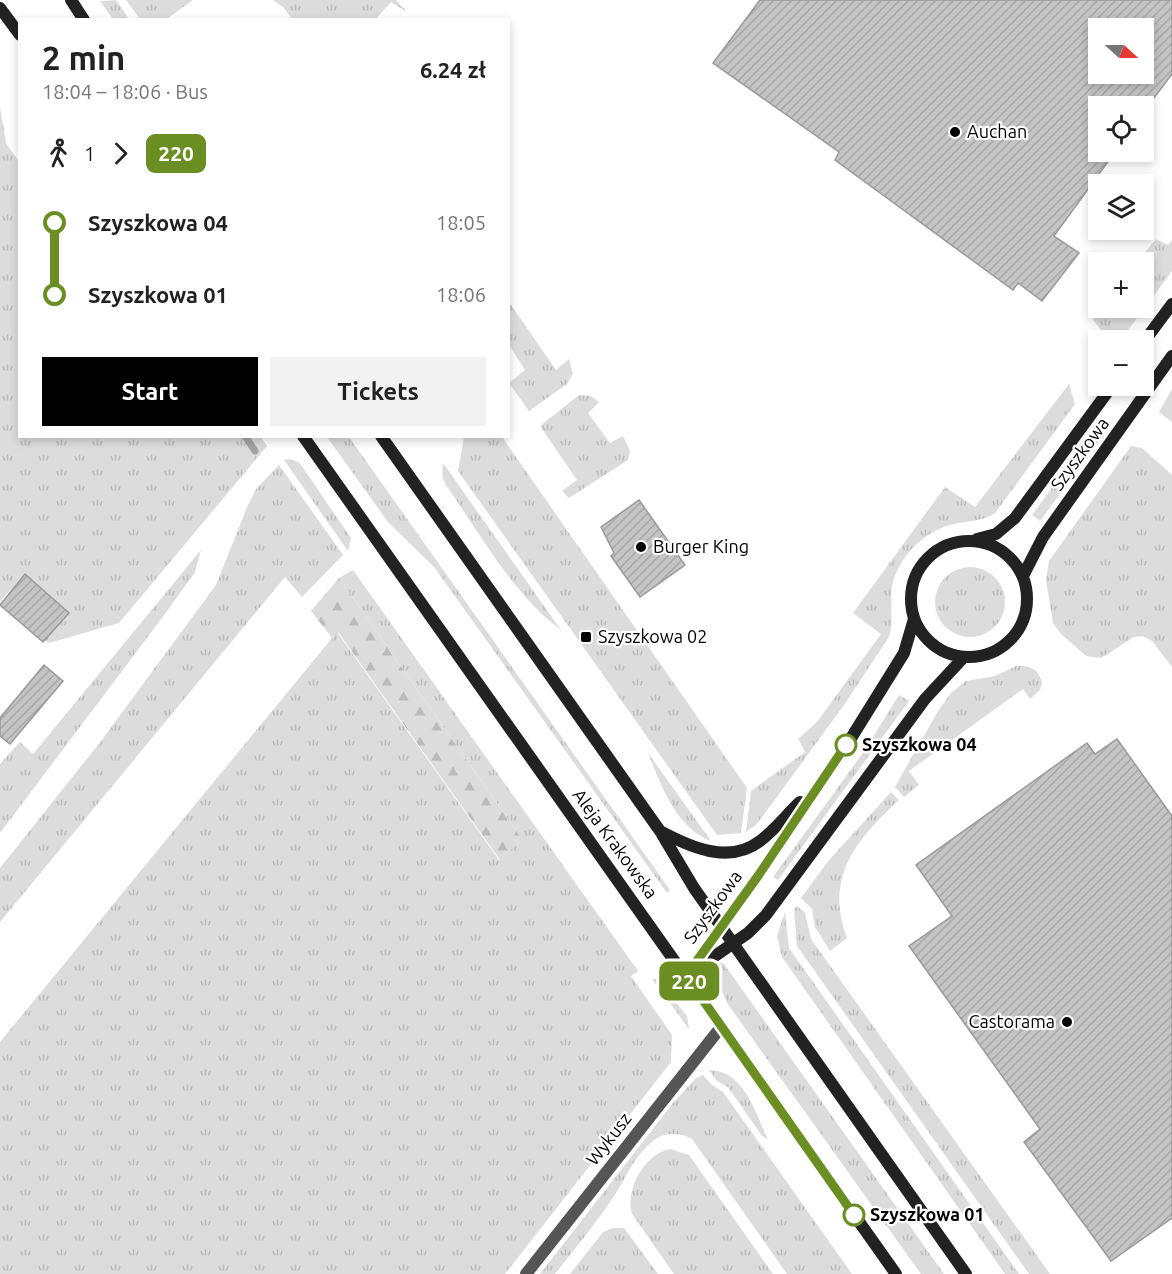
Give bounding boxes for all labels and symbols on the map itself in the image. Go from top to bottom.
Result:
north arrow [1088,18,1154,84]
place label: Auchan [967,121,1027,141]
marker: Auchan [948,125,962,139]
street label: Szyszkowa [1046,413,1112,494]
place label: Burger King [653,536,749,556]
marker: Burger King [634,540,648,554]
place label: Szyszkowa 02 [598,626,707,646]
marker: Szyszkowa 02 [579,630,593,644]
marker: Szyszkowa 04 [835,734,857,756]
place label: Szyszkowa 04 [862,734,977,754]
street label: Aleja Krakowska [569,785,662,902]
street label: Szyszkowa [679,866,745,947]
line badge: 220 [654,962,724,1000]
place label: Castorama [968,1011,1055,1031]
marker: Castorama [1060,1015,1074,1029]
street label: Wykusz [582,1108,635,1168]
marker: Szyszkowa 01 [843,1204,865,1226]
place label: Szyszkowa 01 [870,1204,985,1224]

